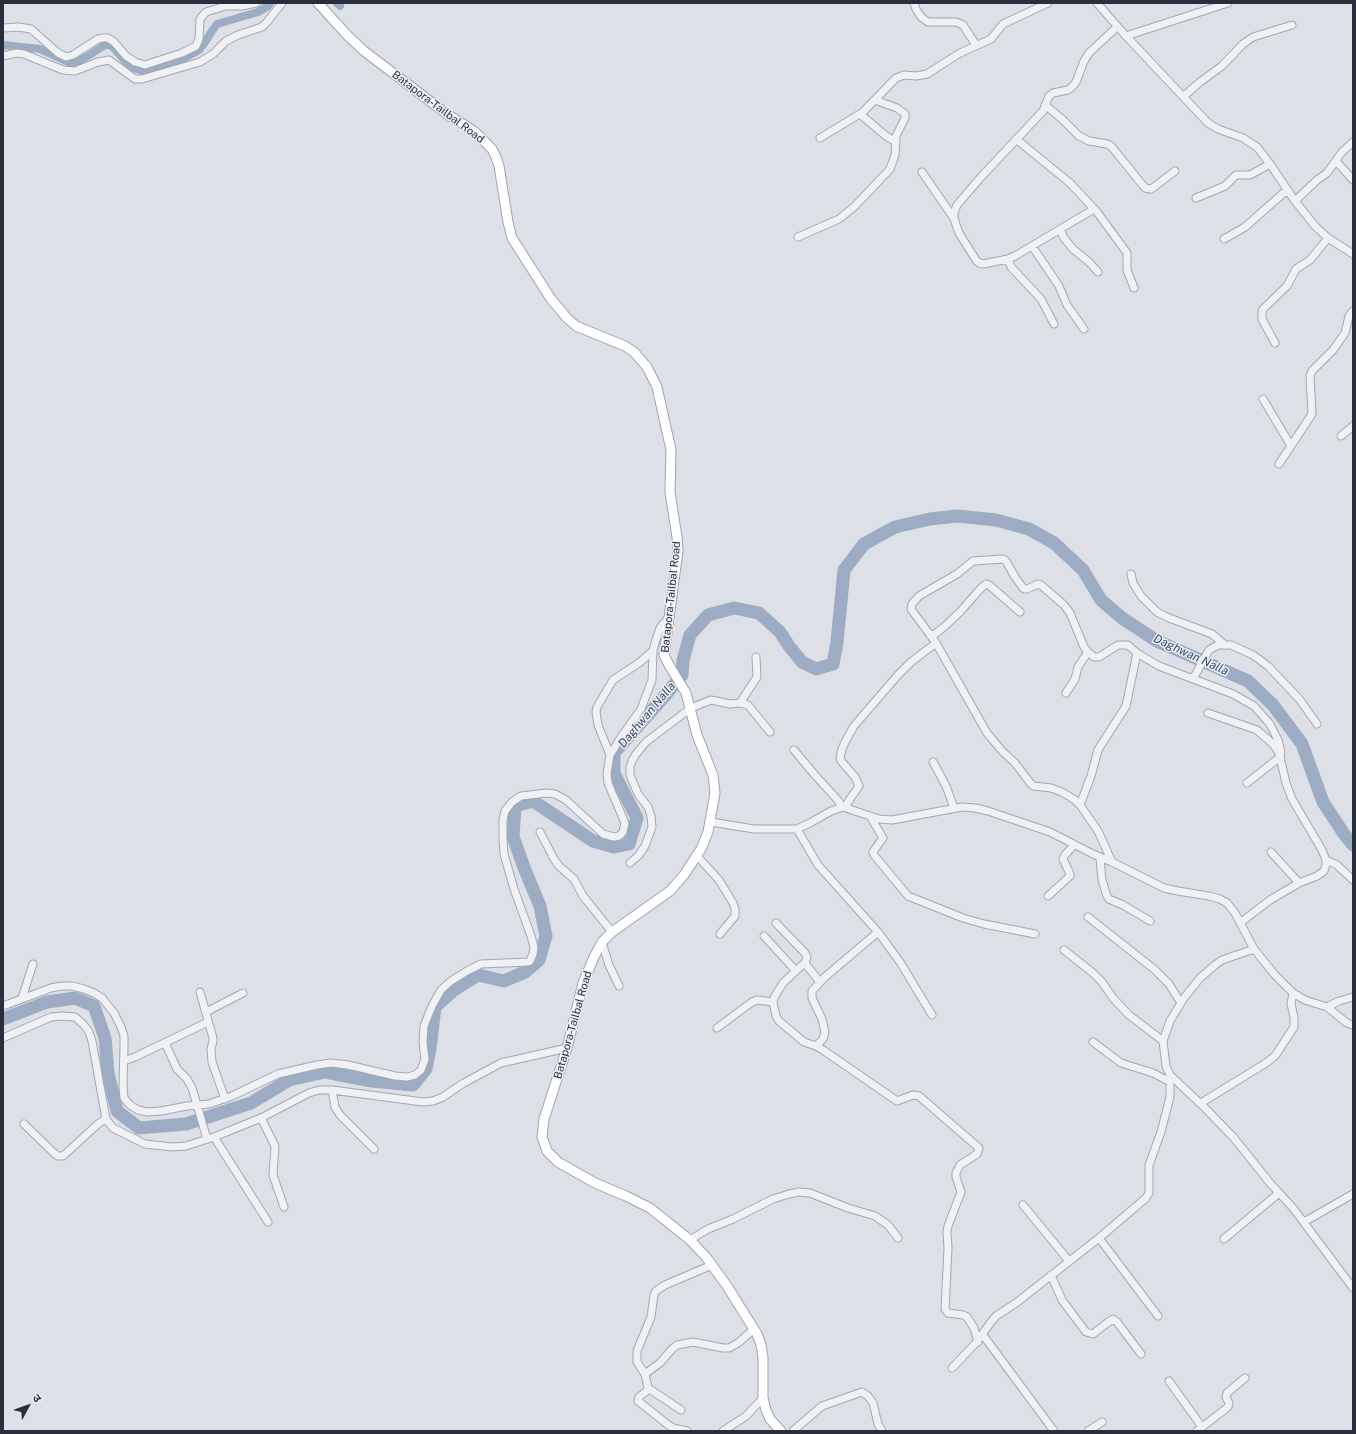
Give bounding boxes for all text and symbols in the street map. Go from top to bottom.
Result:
street label: Batapora-Tailbal Road [389,68,487,146]
street label: Batapora-Tailbal Road [659,541,683,653]
water label: Daghwan Nalla [1151,631,1231,679]
water label: Daghwan Nalla [615,679,679,751]
street label: Batapora-Tailbal Road [551,969,595,1081]
north arrow [8,1386,48,1426]
text: उ [30,1392,44,1404]

